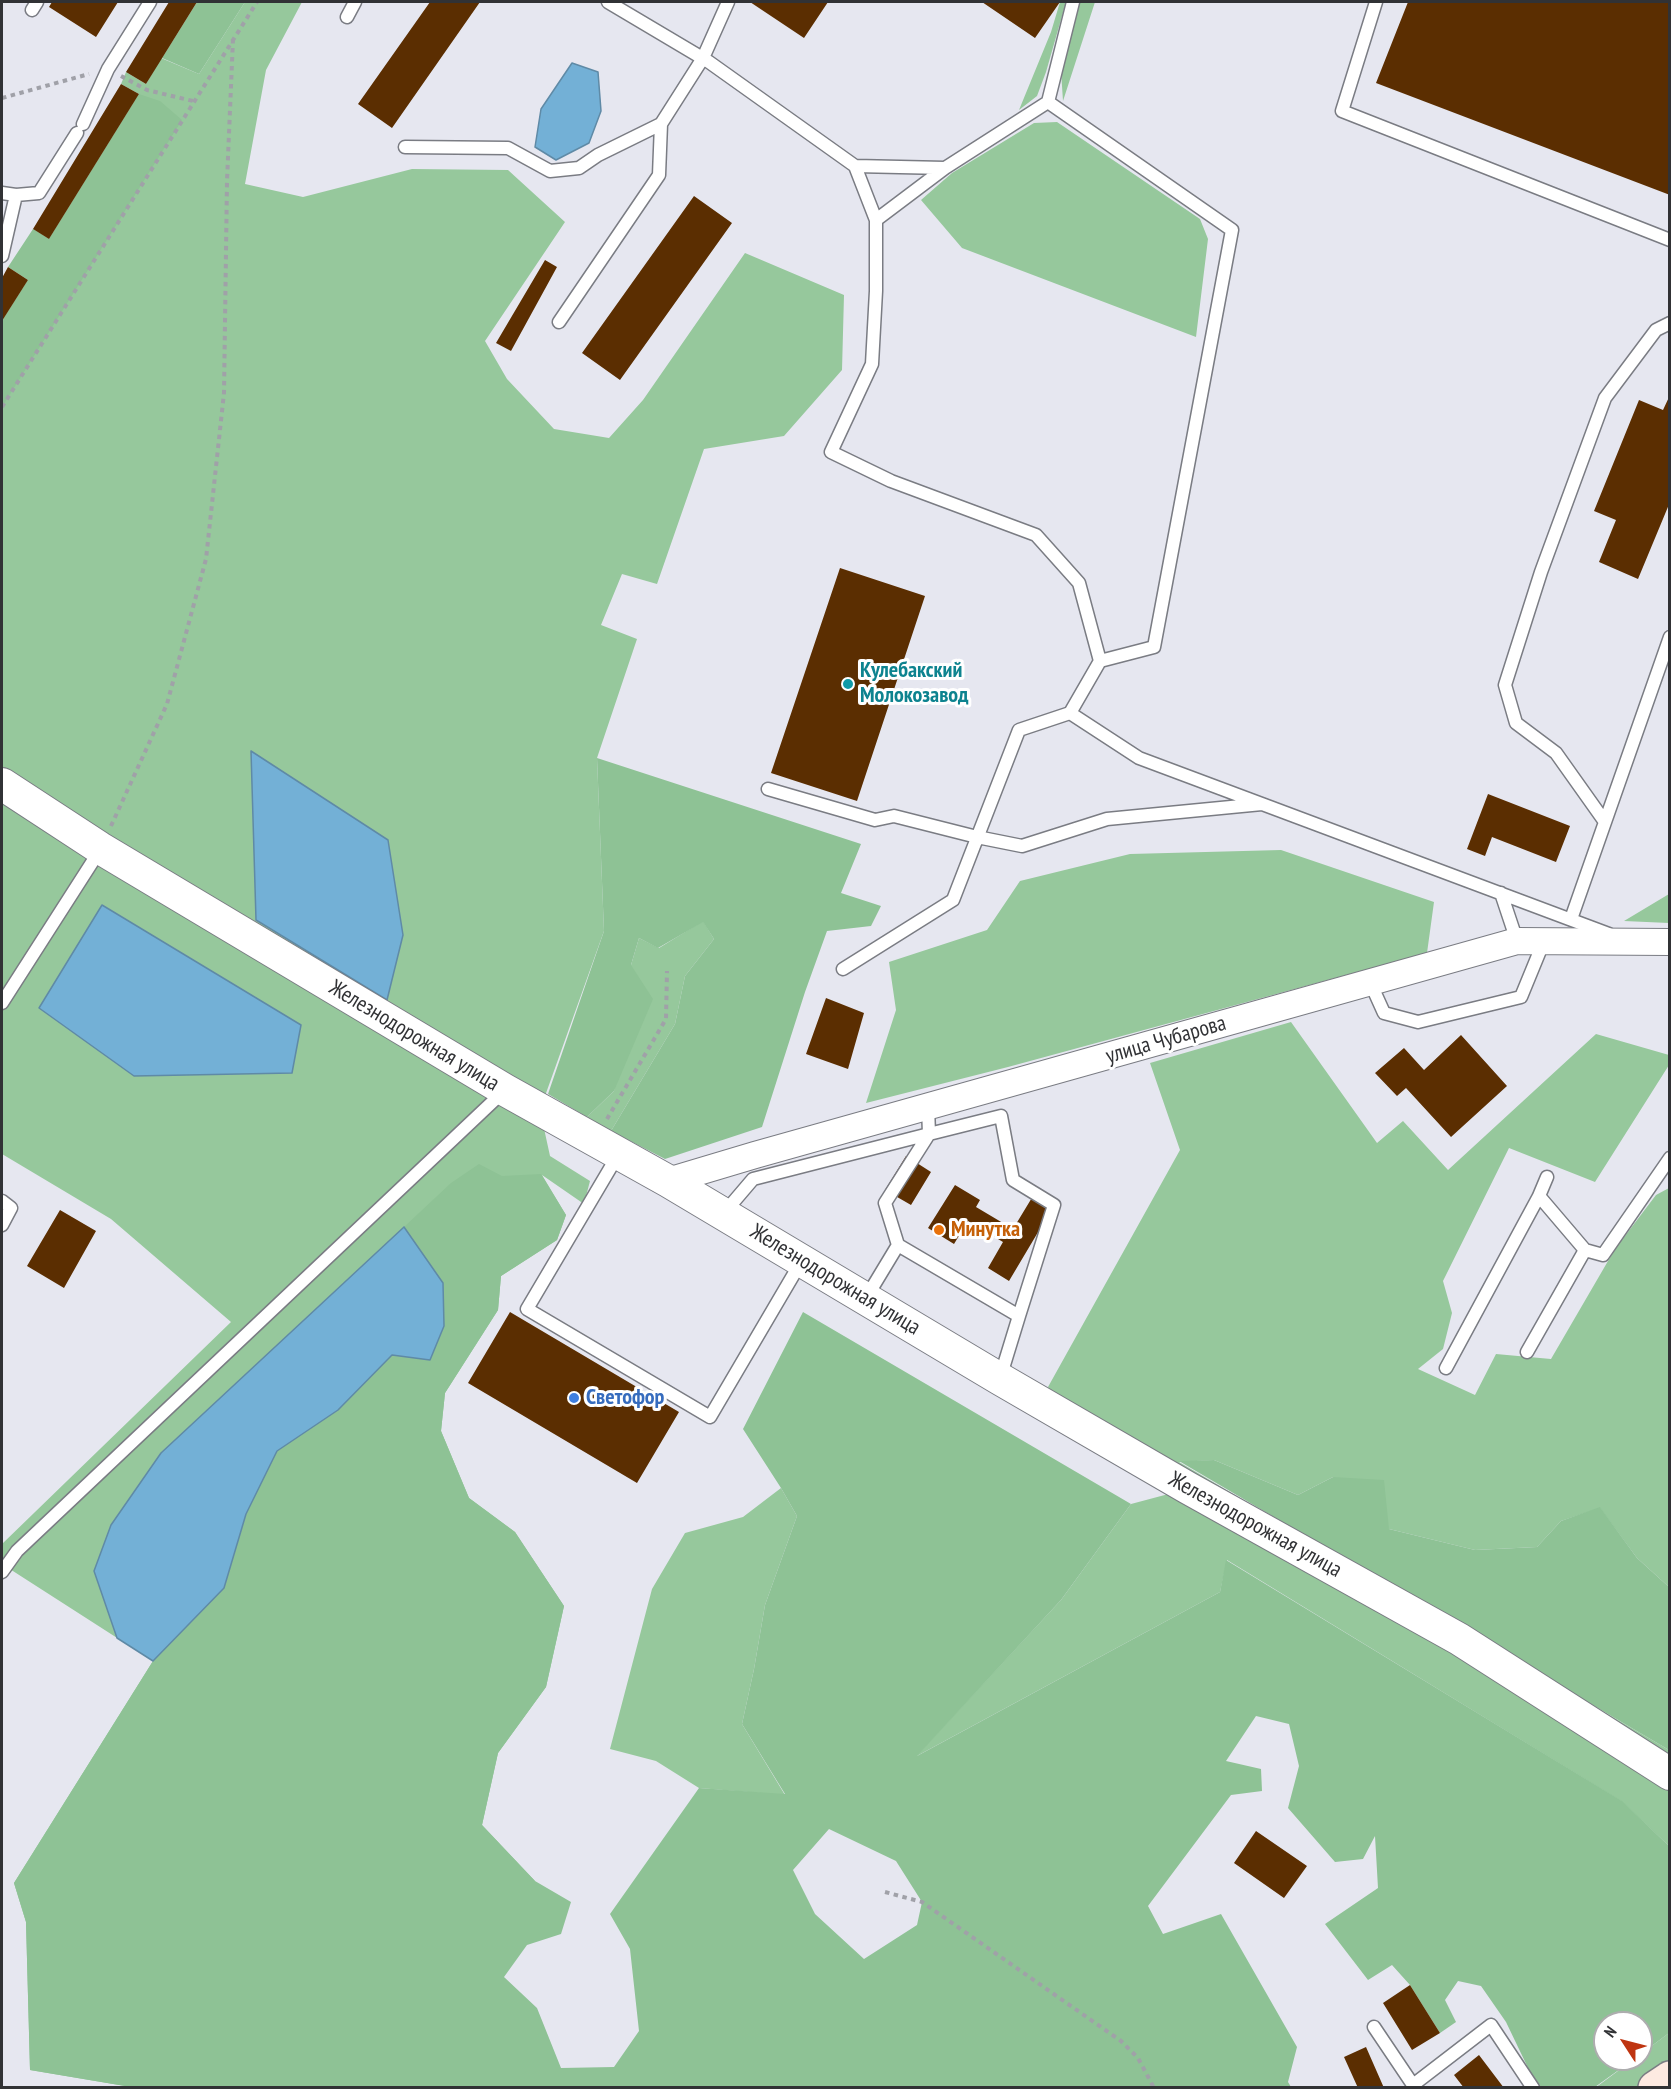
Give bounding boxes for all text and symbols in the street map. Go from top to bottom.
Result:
place label: Кулебакский Молокозавод [860,658,969,710]
marker: Кулебакский Молокозавод [841,677,855,691]
street label: Железнодорожная улица [324,975,504,1097]
street label: улица Чубарова [1103,1010,1229,1070]
place label: Минутка [951,1217,1020,1243]
street label: Железнодорожная улица [745,1219,925,1341]
marker: Минутка [932,1223,946,1237]
place label: Светофор [586,1385,664,1411]
marker: Светофор [567,1391,581,1405]
street label: Железнодорожная улица [1164,1466,1346,1584]
north arrow [1593,2011,1653,2071]
text: N [1599,2022,1621,2041]

